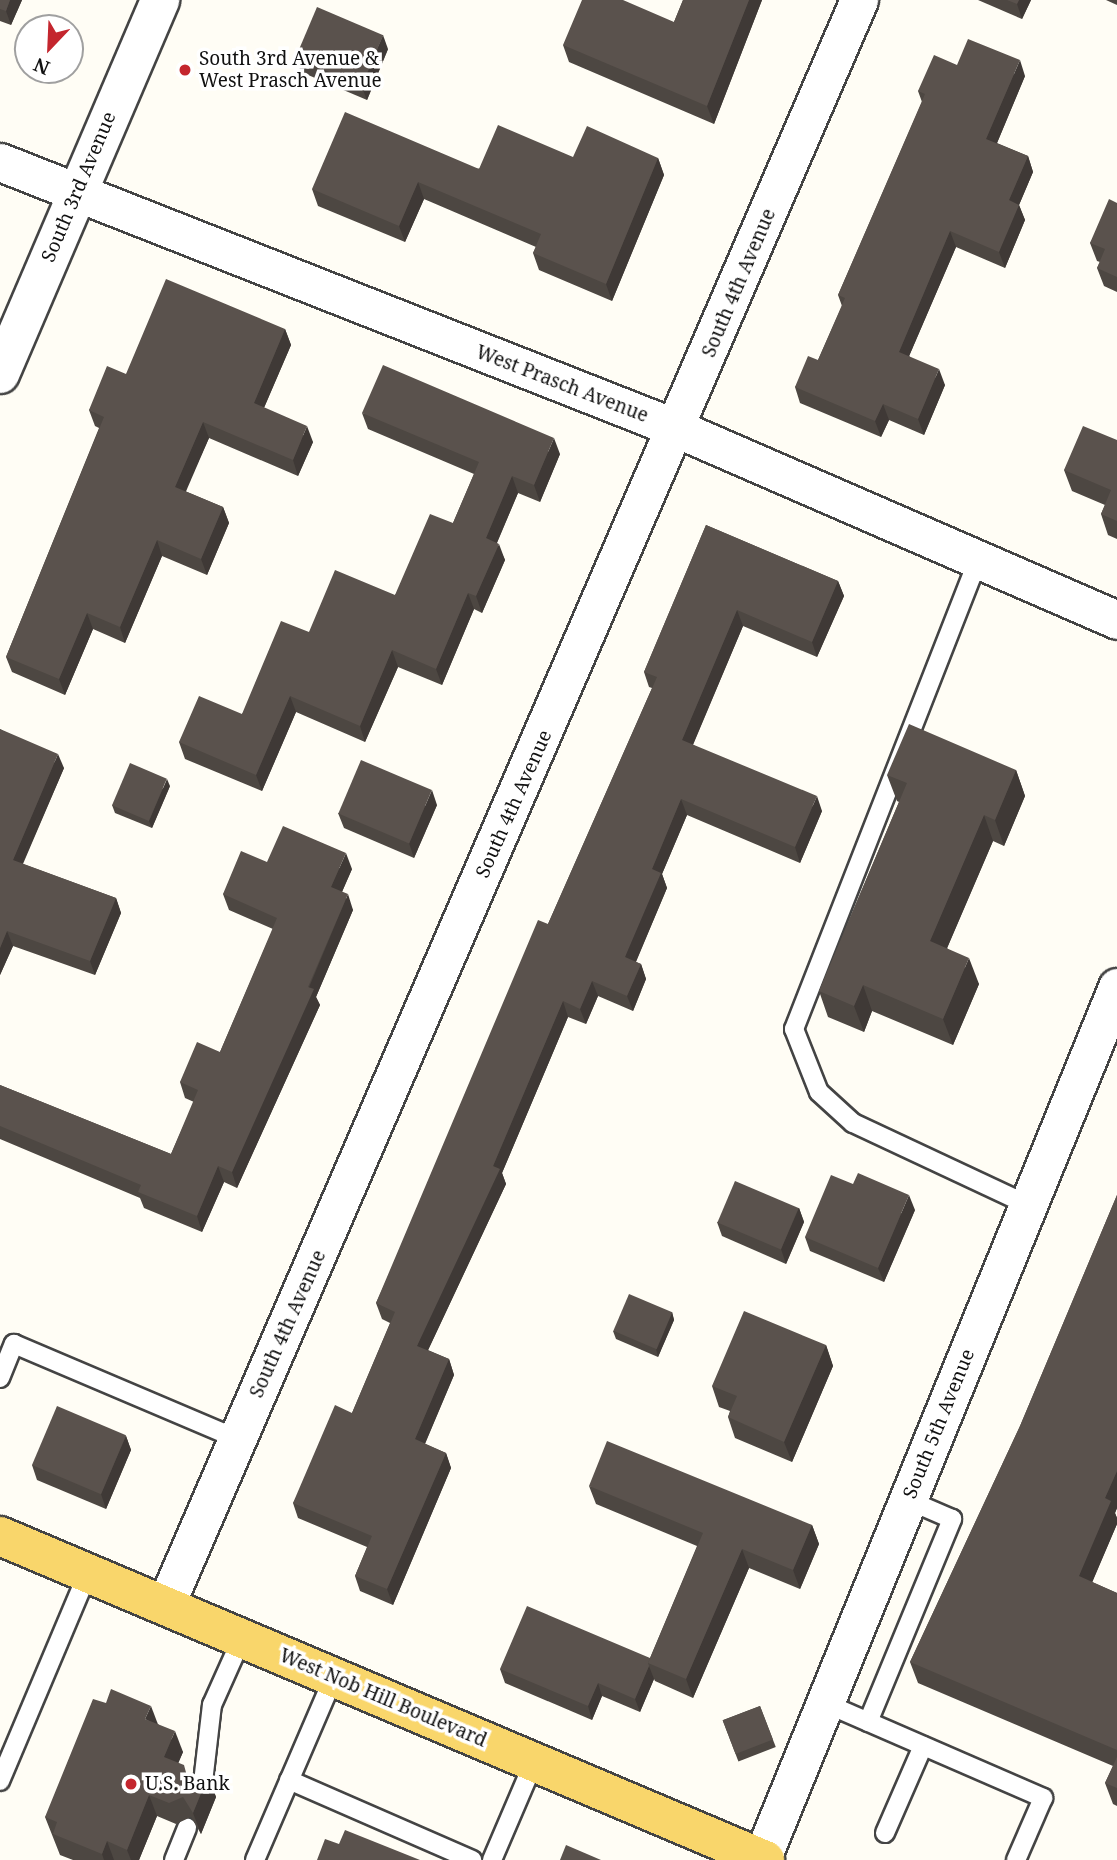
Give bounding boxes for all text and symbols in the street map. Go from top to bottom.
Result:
north arrow [14,14,84,84]
place label: South 3rd Avenue & West Prasch Avenue [199,48,382,92]
text: N [30,52,54,81]
marker: South 3rd Avenue & West Prasch Avenue [177,62,193,78]
street label: South 3rd Avenue [37,108,121,266]
street label: South 4th Avenue [697,205,781,361]
street label: West Prasch Avenue [473,341,651,427]
street label: South 4th Avenue [471,727,557,881]
street label: South 4th Avenue [245,1247,331,1401]
street label: South 5th Avenue [899,1346,979,1502]
street label: West Nob Hill Boulevard [276,1644,490,1752]
place label: U.S. Bank [145,1773,230,1795]
marker: U.S. Bank [123,1776,139,1792]

